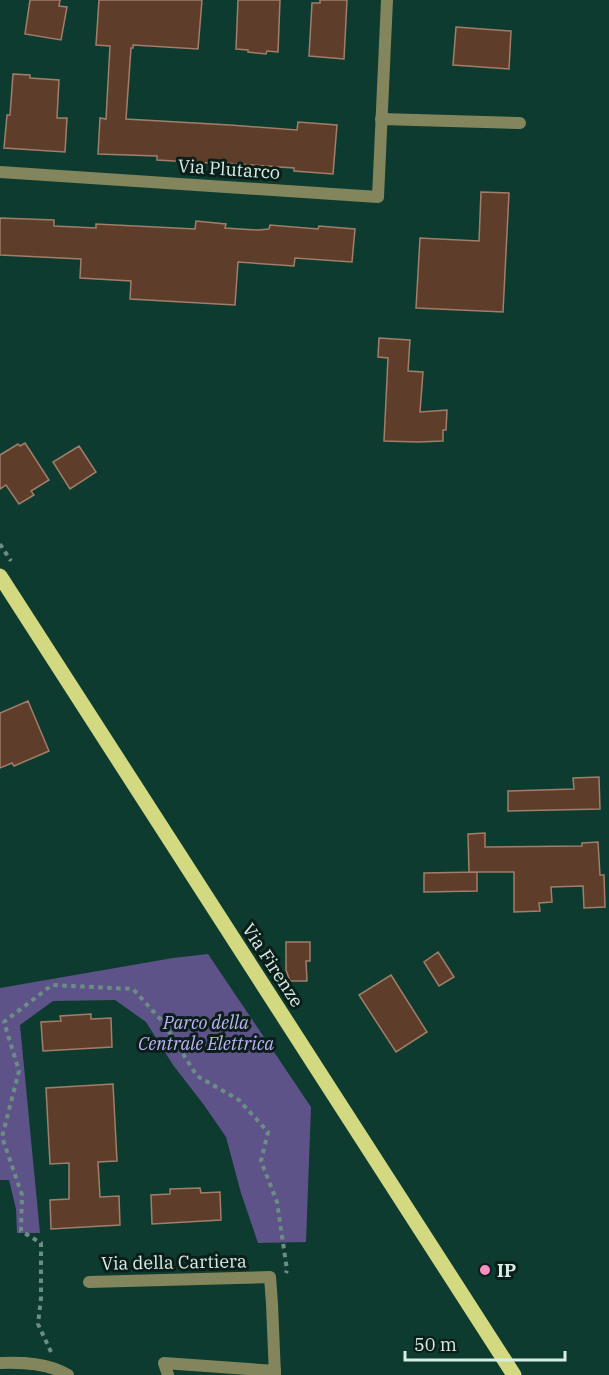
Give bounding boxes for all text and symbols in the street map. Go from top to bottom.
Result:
street label: Via Plutarco [177,154,281,184]
street label: Via Firenze [237,919,309,1011]
park label: Parco della Centrale Elettrica [138,1011,274,1055]
street label: Via della Cartiera [101,1249,247,1275]
place label: IP [497,1259,516,1282]
marker: IP [478,1263,492,1277]
scale bar [405,1324,566,1362]
text: 50 m [414,1333,457,1356]

